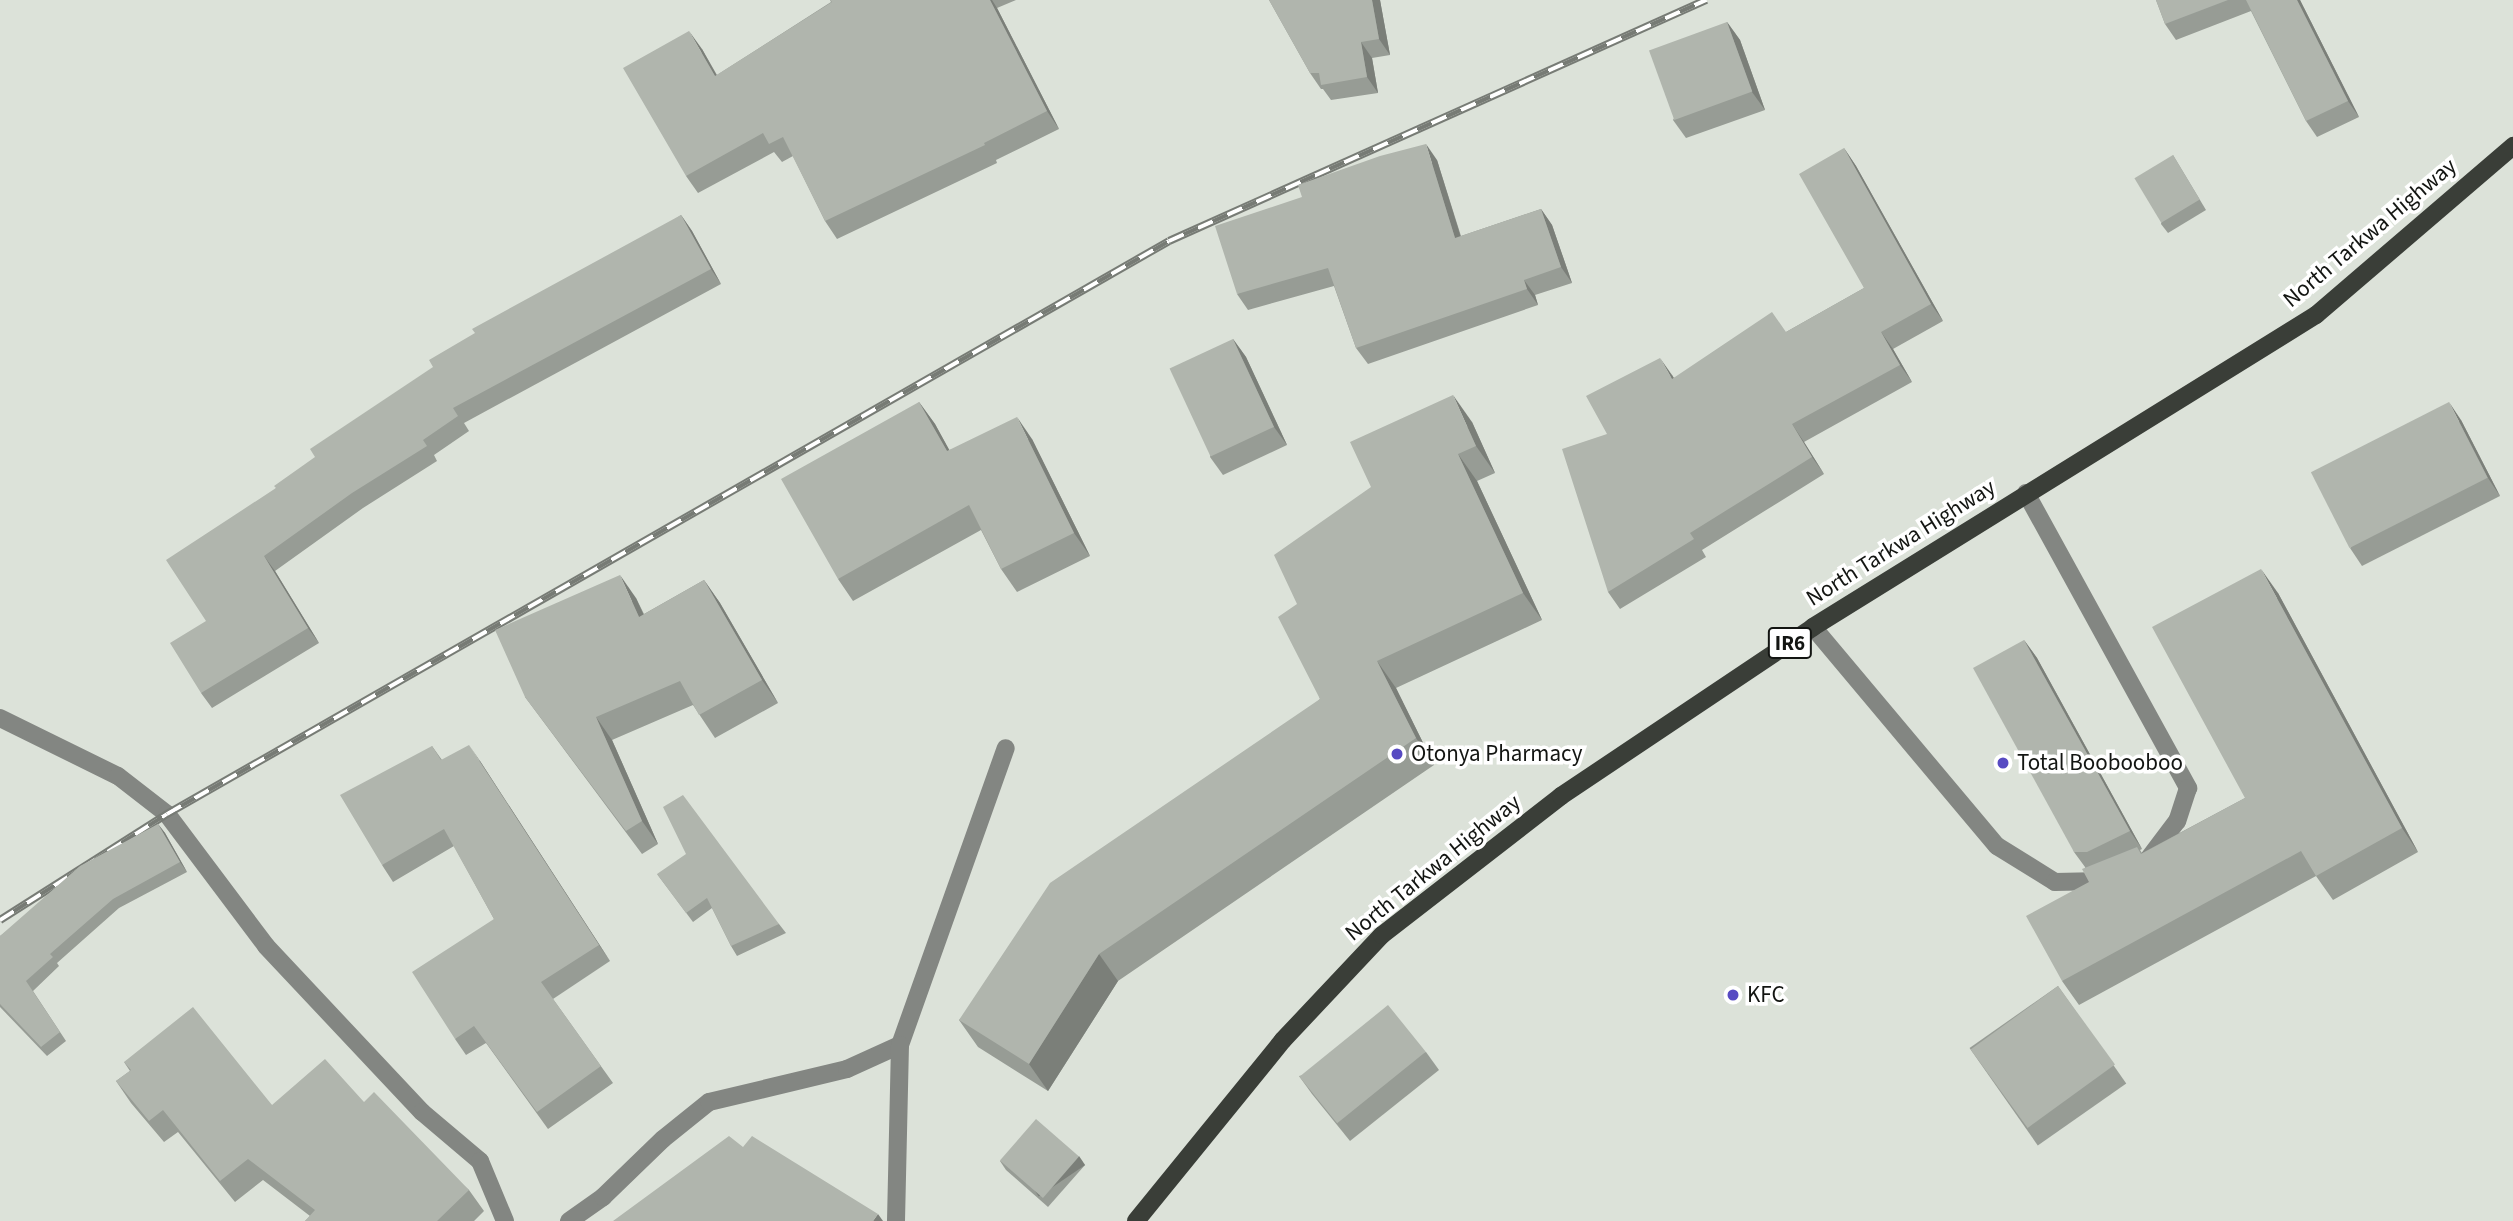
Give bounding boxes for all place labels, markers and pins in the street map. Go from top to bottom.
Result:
place label: Otonya Pharmacy [1411,740,1582,768]
marker: Otonya Pharmacy [1389,746,1405,762]
place label: Total Boobooboo [2017,749,2183,777]
marker: Total Boobooboo [1995,755,2011,771]
place label: KFC [1747,981,1785,1009]
marker: KFC [1725,987,1741,1003]

